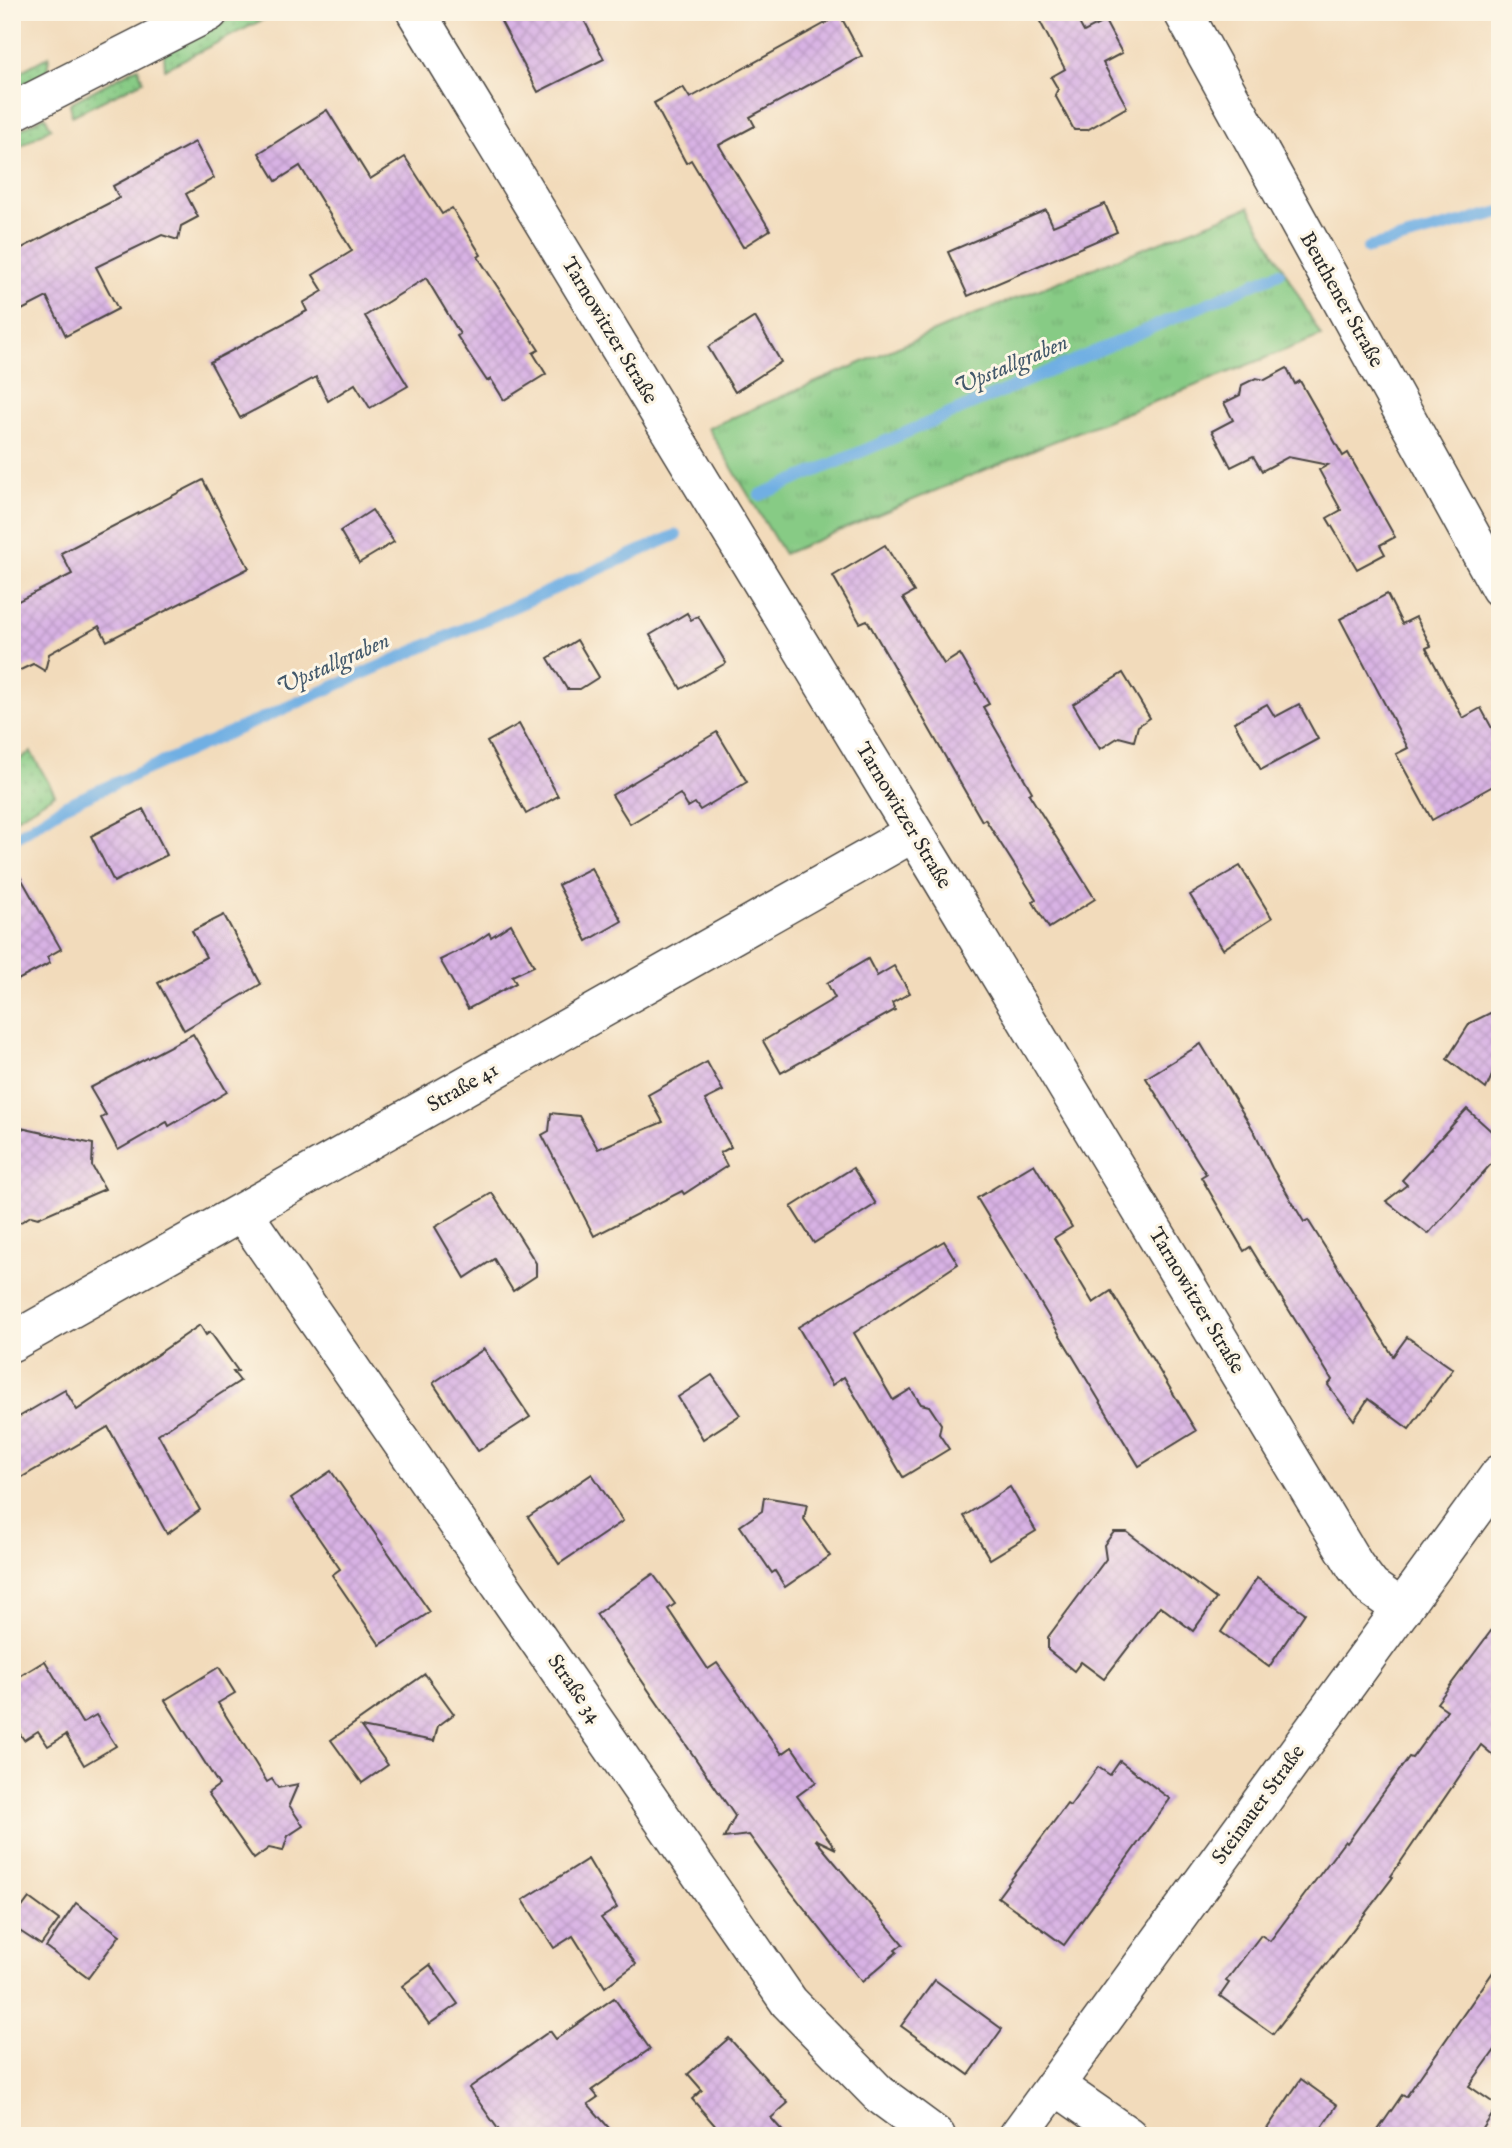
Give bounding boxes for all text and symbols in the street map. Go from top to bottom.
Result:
street label: Beuthener Straße [1293,228,1390,373]
street label: Tarnowitzer Straße [555,253,664,409]
water label: Upstallgraben [949,328,1073,403]
water label: Upstallgraben [272,626,395,703]
street label: Tarnowitzer Straße [849,738,958,894]
street label: Straße 41 [423,1057,503,1119]
street label: Tarnowitzer Straße [1142,1223,1251,1379]
street label: Straße 34 [541,1649,608,1729]
street label: Steinauer Straße [1206,1740,1312,1870]

